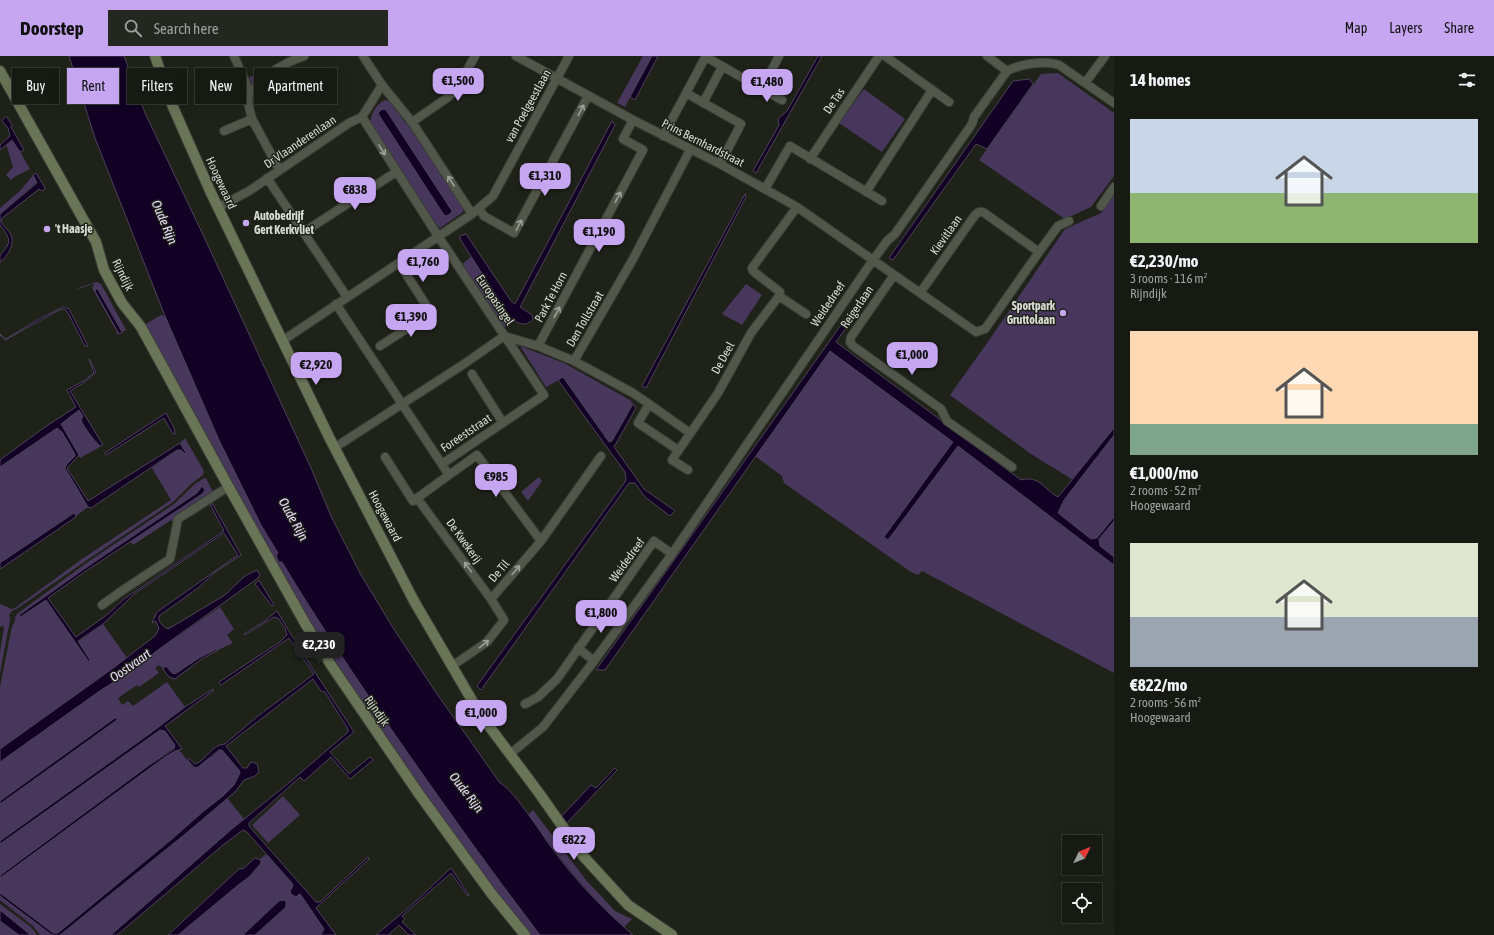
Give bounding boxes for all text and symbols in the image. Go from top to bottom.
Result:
search box [108,10,388,46]
text: Doorstep [20,17,84,39]
icon: search [122,17,144,39]
text: Search here [154,20,218,37]
text: Map [1345,20,1367,36]
text: Layers [1389,20,1422,36]
text: Share [1444,20,1474,36]
street label: van Poelgeestlaan [502,67,554,145]
chip: Buy [12,68,59,104]
chip: Rent [67,68,119,104]
chip: Filters [127,68,187,104]
chip: New [195,68,246,104]
chip: Apartment [254,68,337,104]
pin: €1,500 [425,68,491,102]
pin: €1,480 [734,69,800,103]
icon: filters [1456,69,1478,91]
text: 14 homes [1130,70,1191,90]
text: €1,500 [442,73,474,88]
text: €1,480 [751,74,783,89]
street label: De Tas [820,85,848,117]
one-way arrow [577,105,585,117]
street label: Dr Vlaanderenlaan [261,113,339,171]
street label: Prins Bernhardstraat [659,116,747,170]
one-way arrow [378,145,387,156]
icon: home [1268,145,1340,217]
street label: Hoogewaard [203,155,239,211]
pin: €1,310 [512,163,578,197]
text: €1,310 [529,168,561,183]
one-way arrow [447,176,455,187]
pin: €838 [331,177,379,211]
text: €838 [343,182,367,197]
one-way arrow [614,191,622,203]
water label: Oude Rijn [149,198,181,247]
place label: Autobedrijf Gert Kerkvliet [253,209,315,237]
street label: Kievitlaan [927,212,965,258]
marker: Autobedrijf Gert Kerkvliet [241,218,251,228]
one-way arrow [516,219,523,231]
pin: €1,190 [566,219,632,253]
place label: 't Haasje [55,222,93,236]
marker: 't Haasje [42,224,52,234]
text: €1,190 [583,224,615,239]
pin: €1,760 [390,249,456,283]
text: €2,230/mo [1130,251,1199,271]
text: €1,760 [407,254,439,269]
street label: Rijndijk [109,257,137,294]
street label: Park Te Horn [532,269,570,325]
text: 3 rooms · 116 m² [1130,271,1207,286]
street label: Europasingel [473,272,517,329]
street label: Weidedreef [808,278,848,329]
street label: Reigerlaan [838,283,876,331]
text: Rijndijk [1130,286,1167,301]
street label: Den Tollstraat [563,288,607,349]
place label: Sportpark Gruttolaan [1007,299,1056,327]
pin: €1,390 [378,304,444,338]
one-way arrow [553,306,561,318]
marker: Sportpark Gruttolaan [1058,308,1068,318]
text: €1,390 [395,309,427,324]
street label: De Deel [708,339,738,377]
pin: €1,000 [879,342,945,376]
text: €1,000 [896,347,928,362]
pin: €2,920 [283,352,349,386]
text: €2,920 [300,357,332,372]
icon: home [1268,357,1340,429]
street label: Foreeststraat [438,411,494,455]
text: €1,000/mo [1130,463,1199,483]
pin: €985 [472,464,520,498]
text: €985 [484,469,508,484]
text: 2 rooms · 52 m² [1130,483,1201,498]
street label: Hoogewaard [366,488,404,544]
water label: Oude Rijn [276,495,312,544]
text: Hoogewaard [1130,498,1191,513]
street label: De Kwekerij [443,516,485,566]
street label: Weidedreef [606,535,648,585]
street label: De Til [486,556,513,585]
one-way arrow [464,562,472,573]
one-way arrow [511,565,520,575]
icon: home [1268,569,1340,641]
pin: €1,800 [568,600,634,634]
text: €1,800 [585,605,617,620]
pin: €2,230 [286,632,352,666]
text: €2,230 [303,637,335,652]
one-way arrow [479,640,490,648]
water label: Oostvaart [107,646,154,685]
text: €822/mo [1130,675,1188,695]
street label: Rijndijk [362,693,393,729]
text: 2 rooms · 56 m² [1130,695,1201,710]
pin: €1,000 [448,700,514,734]
text: €1,000 [465,705,497,720]
text: Hoogewaard [1130,710,1191,725]
water label: Oude Rijn [446,769,487,816]
pin: €822 [550,827,598,861]
text: €822 [562,832,586,847]
north arrow [1062,835,1102,875]
map controls [1062,835,1102,923]
button: locate [1062,883,1102,923]

